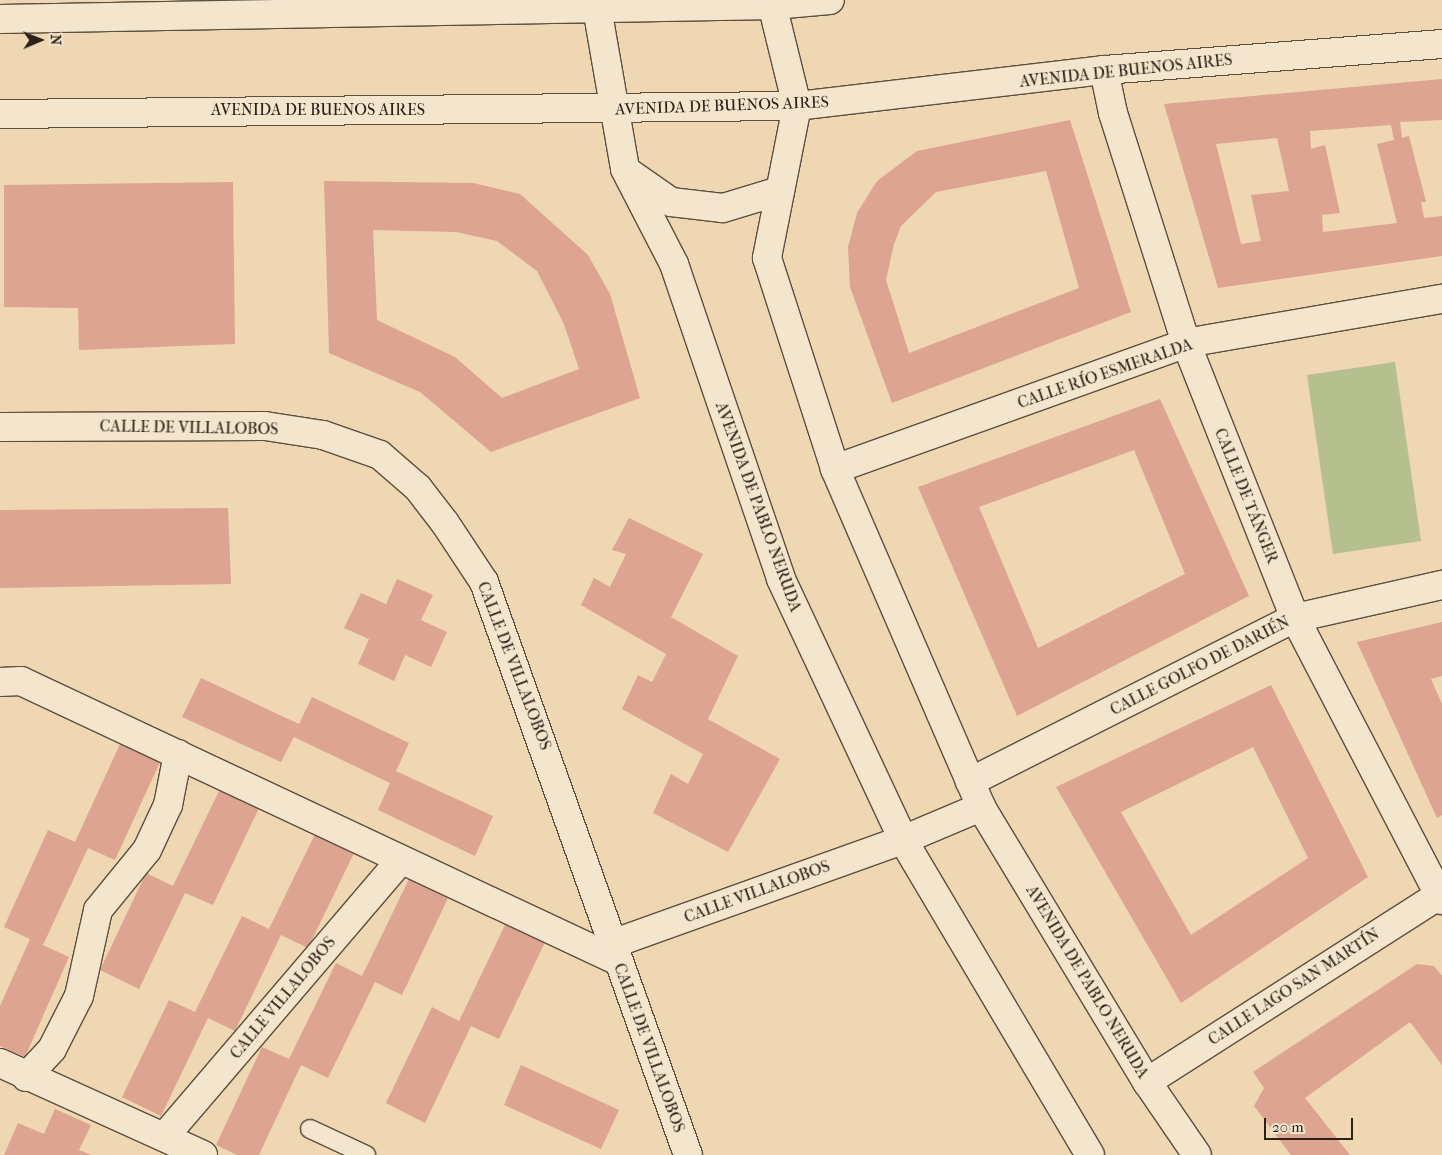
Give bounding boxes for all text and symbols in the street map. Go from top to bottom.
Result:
north arrow [15,15,65,65]
text: N [47,34,64,45]
street label: AVENIDA DE BUENOS AIRES [1019,50,1233,92]
street label: AVENIDA DE BUENOS AIRES [615,93,829,119]
street label: AVENIDA DE BUENOS AIRES [211,100,425,120]
street label: CALLE RÍO ESMERALDA [1015,335,1195,413]
street label: AVENIDA DE PABLO NERUDA [711,399,805,615]
street label: CALLE DE VILLALOBOS [99,417,279,439]
street label: CALLE DE TÁNGER [1210,426,1282,566]
street label: CALLE DE VILLALOBOS [473,579,555,753]
street label: CALLE GOLFO DE DARIÉN [1107,612,1293,720]
street label: CALLE VILLALOBOS [682,857,832,927]
street label: AVENIDA DE PABLO NERUDA [1022,882,1152,1082]
street label: CALLE LAGO SAN MARTÍN [1205,924,1383,1050]
street label: CALLE VILLALOBOS [226,933,340,1063]
street label: CALLE DE VILLALOBOS [609,961,689,1135]
scale bar [1267,1108,1356,1140]
text: 20 m [1272,1118,1304,1136]

